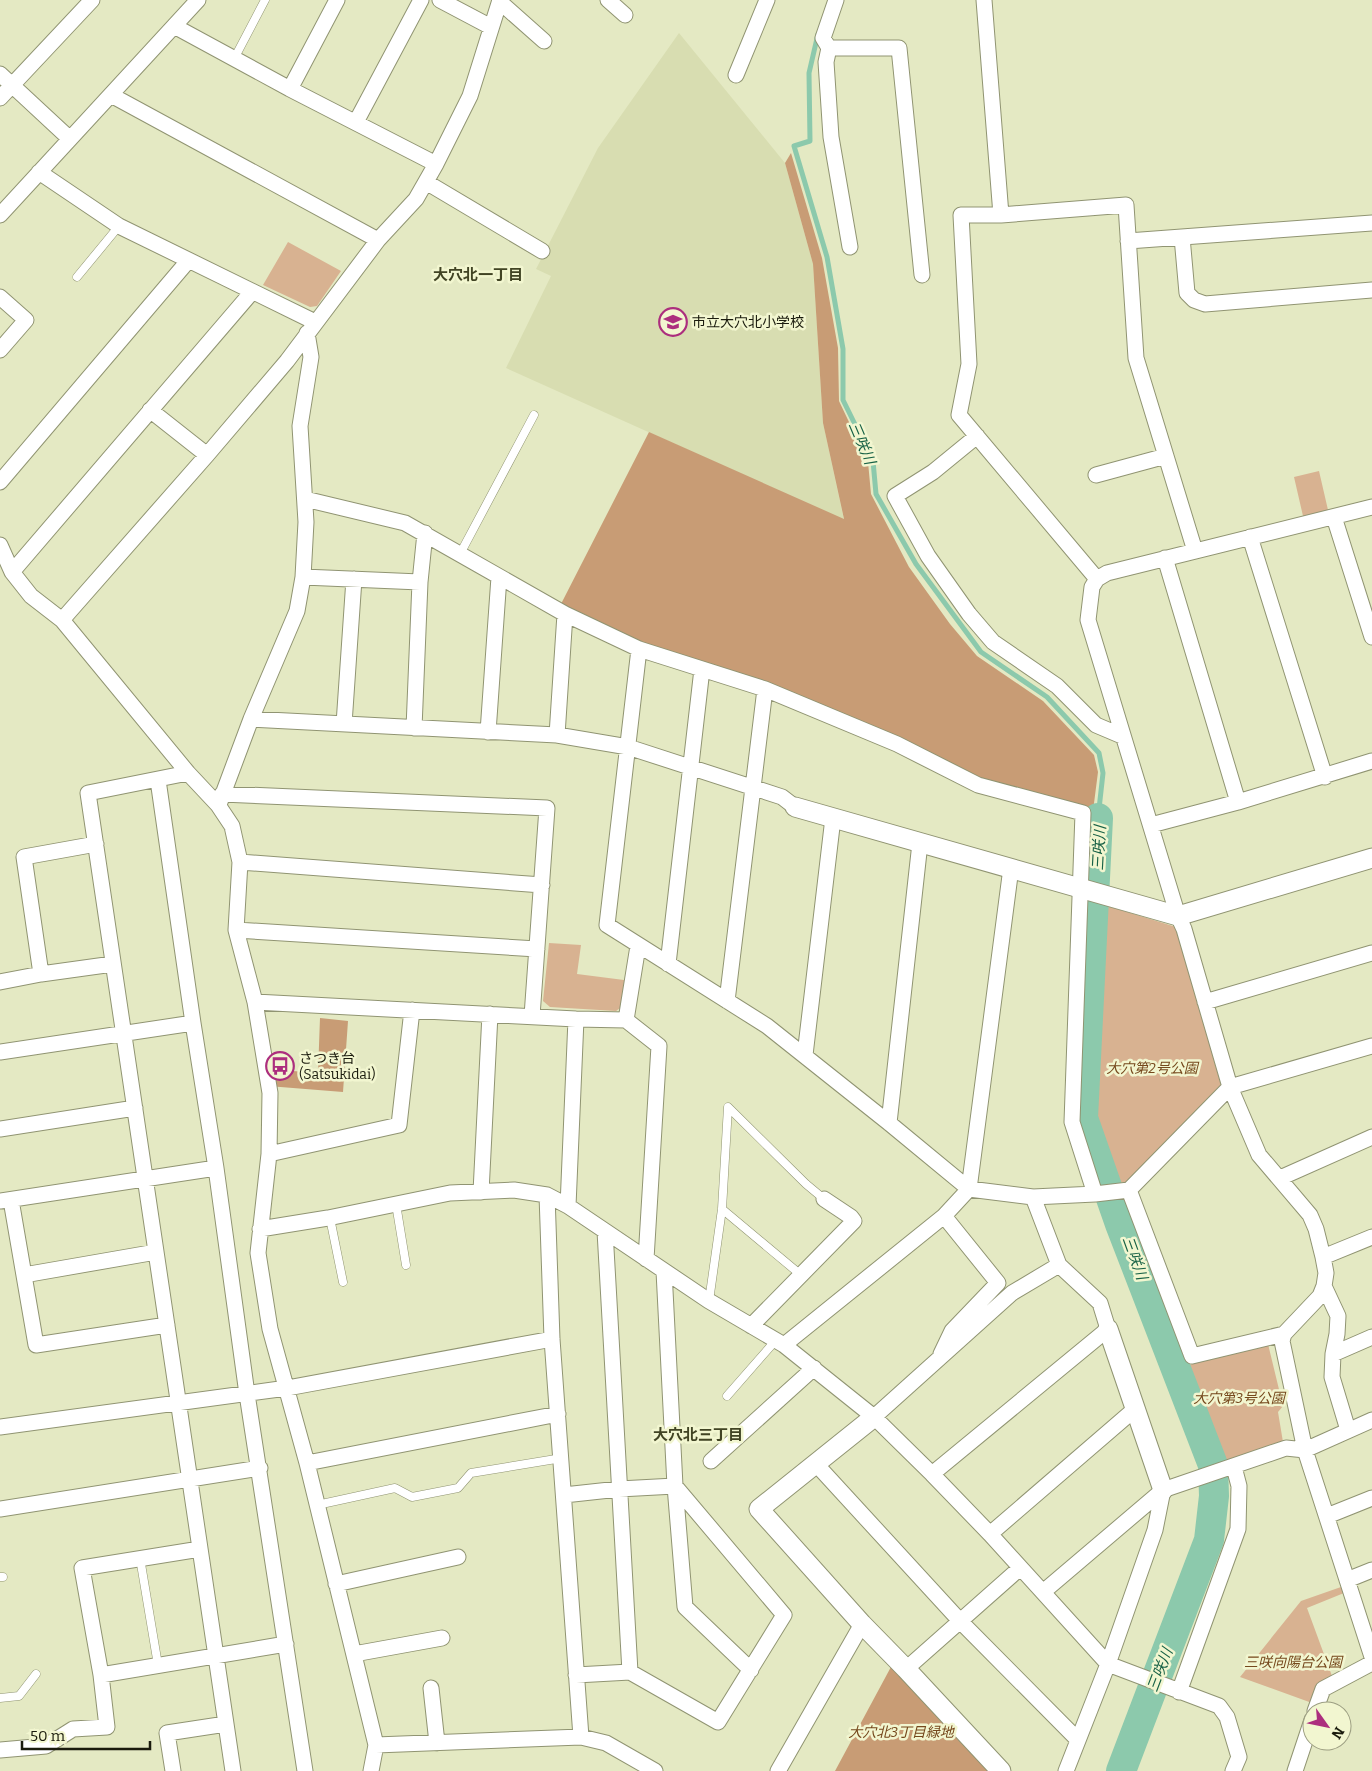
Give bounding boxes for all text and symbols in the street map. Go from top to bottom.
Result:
district label: 大穴北一丁目 [433,266,523,284]
school or university icon: 市立大穴北小学校 [658,307,688,337]
place label: 市立大穴北小学校 [692,314,804,331]
water label: 三咲川 [845,419,880,469]
water label: 三咲川 [1089,823,1109,871]
place label: さつき台 (Satsukidai) [299,1050,375,1083]
bus stop icon: さつき台 (Satsukidai) [265,1051,295,1081]
park label: 大穴第2号公園 [1106,1060,1200,1077]
water label: 三咲川 [1119,1234,1152,1284]
park label: 大穴第3号公園 [1193,1390,1287,1407]
district label: 大穴北三丁目 [653,1426,743,1444]
water label: 三咲川 [1144,1644,1177,1694]
park label: 三咲向陽台公園 [1244,1654,1344,1671]
north arrow [1302,1701,1352,1751]
scale bar [22,1718,150,1750]
park label: 大穴北3丁目緑地 [848,1724,956,1741]
text: N [1327,1724,1348,1742]
text: 50 m [30,1727,66,1745]

